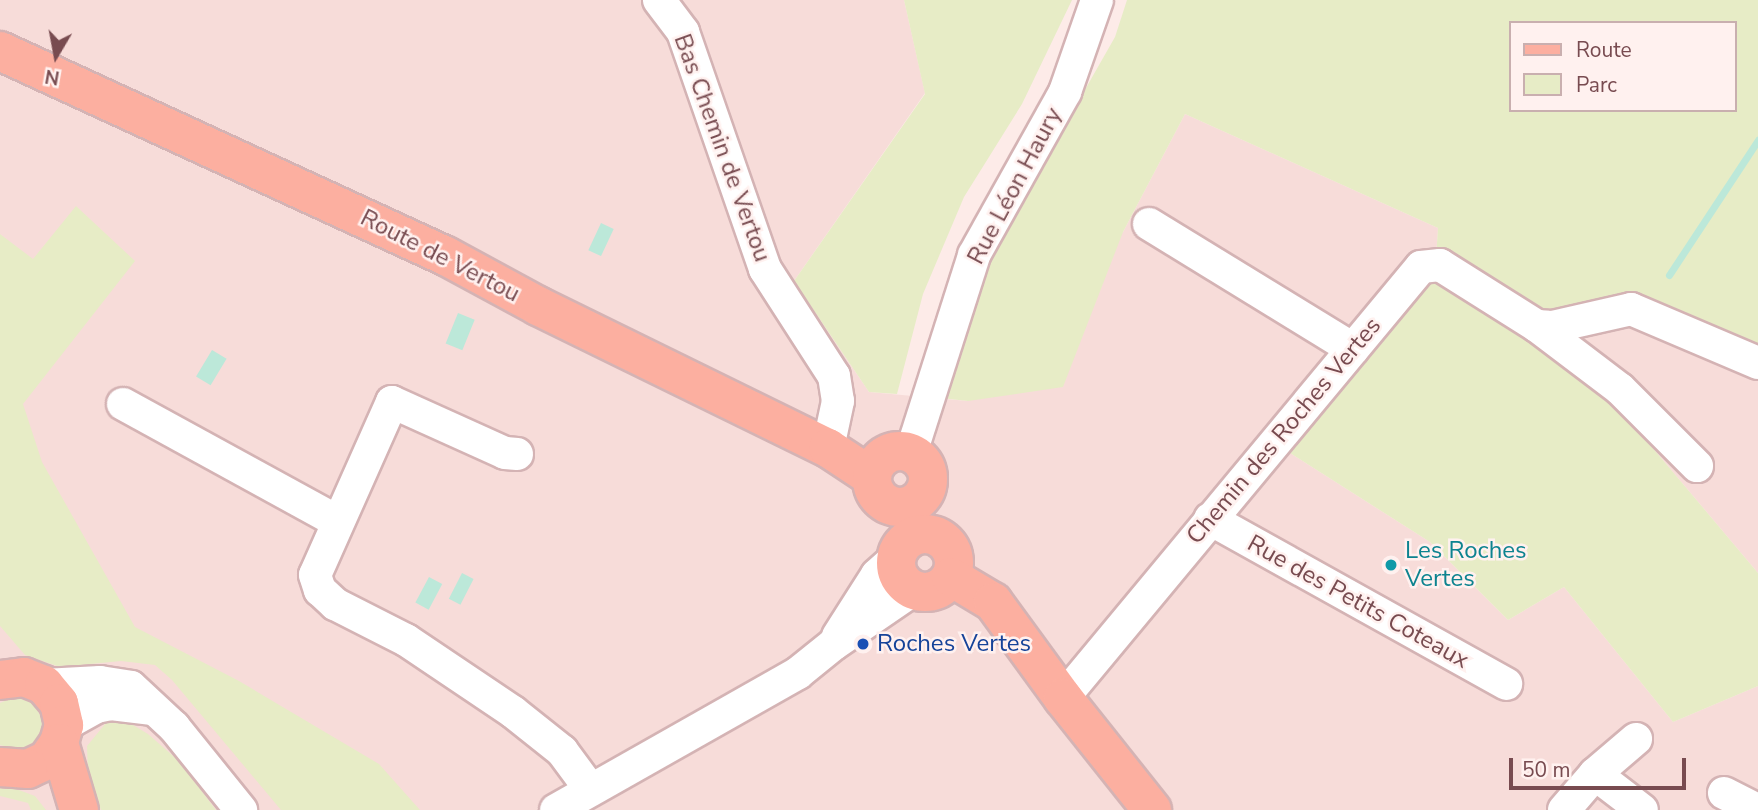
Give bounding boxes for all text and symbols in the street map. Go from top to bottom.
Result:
north arrow [21,21,91,91]
legend [1510,21,1737,112]
street label: Bas Chemin de Vertou [667,30,777,266]
text: Route [1576,36,1632,64]
text: N [43,63,62,91]
text: Parc [1576,71,1617,99]
street label: Rue Léon Haury [962,103,1068,269]
street label: Route de Vertou [356,203,524,309]
street label: Chemin des Roches Vertes [1181,312,1387,550]
street label: Rue des Petits Coteaux [1242,529,1474,675]
place label: Les Roches Vertes [1405,537,1527,593]
marker: Les Roches Vertes [1383,557,1399,573]
place label: Roches Vertes [877,630,1031,658]
marker: Roches Vertes [855,636,871,652]
scale bar [1513,744,1690,788]
text: 50 m [1522,756,1571,784]

